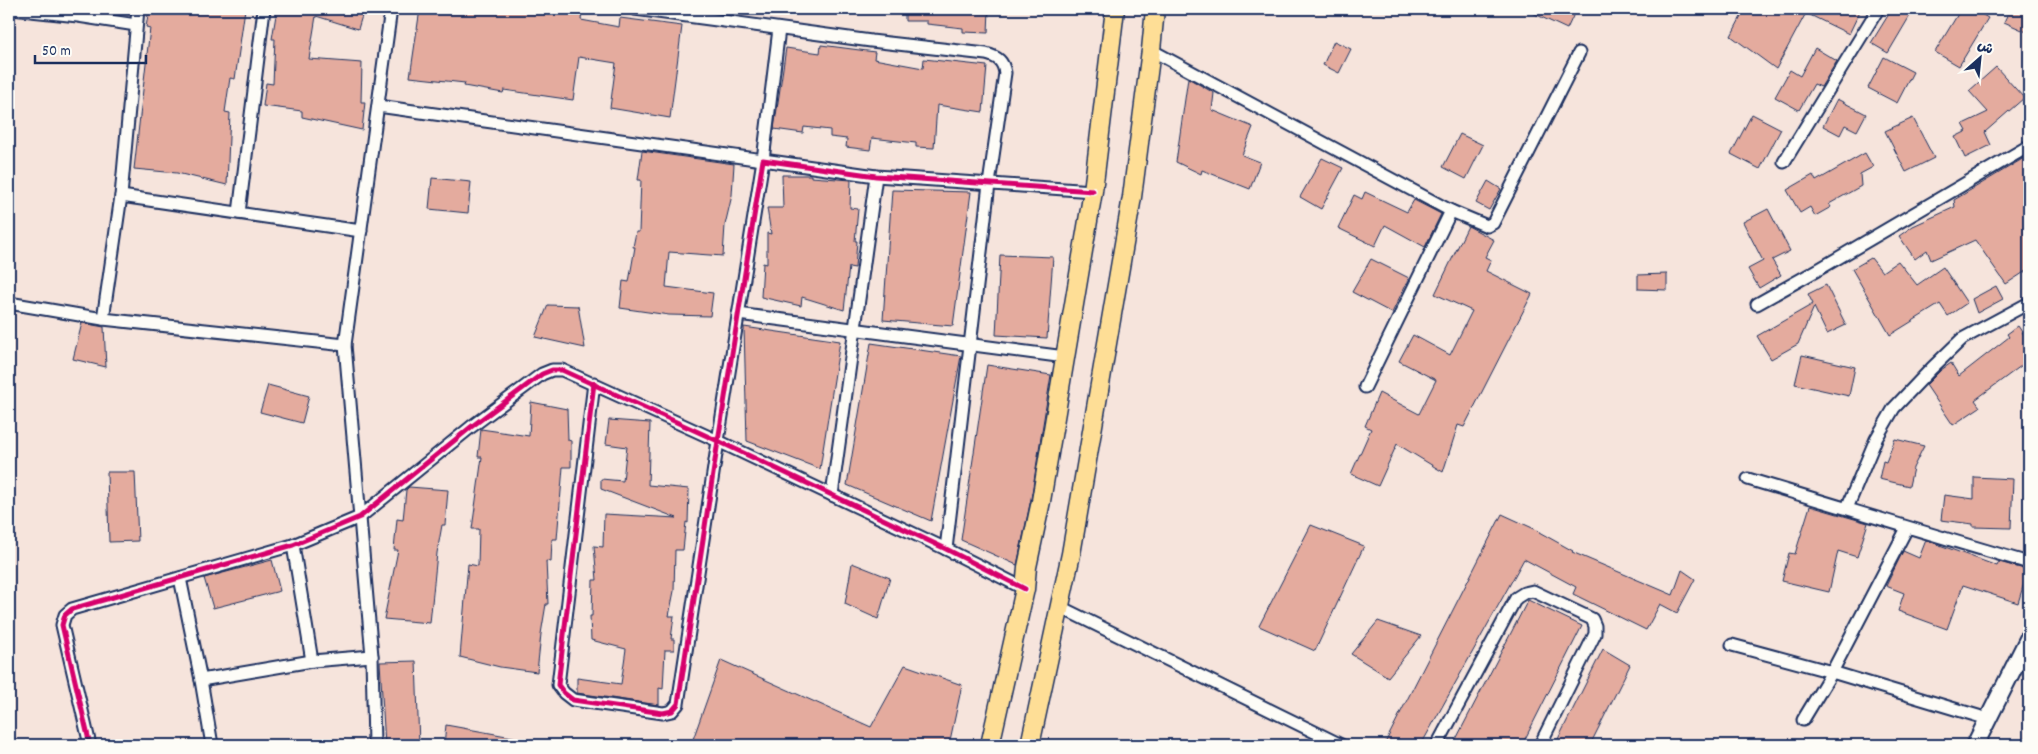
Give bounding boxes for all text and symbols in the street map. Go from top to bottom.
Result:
scale bar [35,32,146,64]
north arrow [1956,32,2006,82]
text: ش [1974,36,1996,61]
text: 50 m [42,41,71,63]

